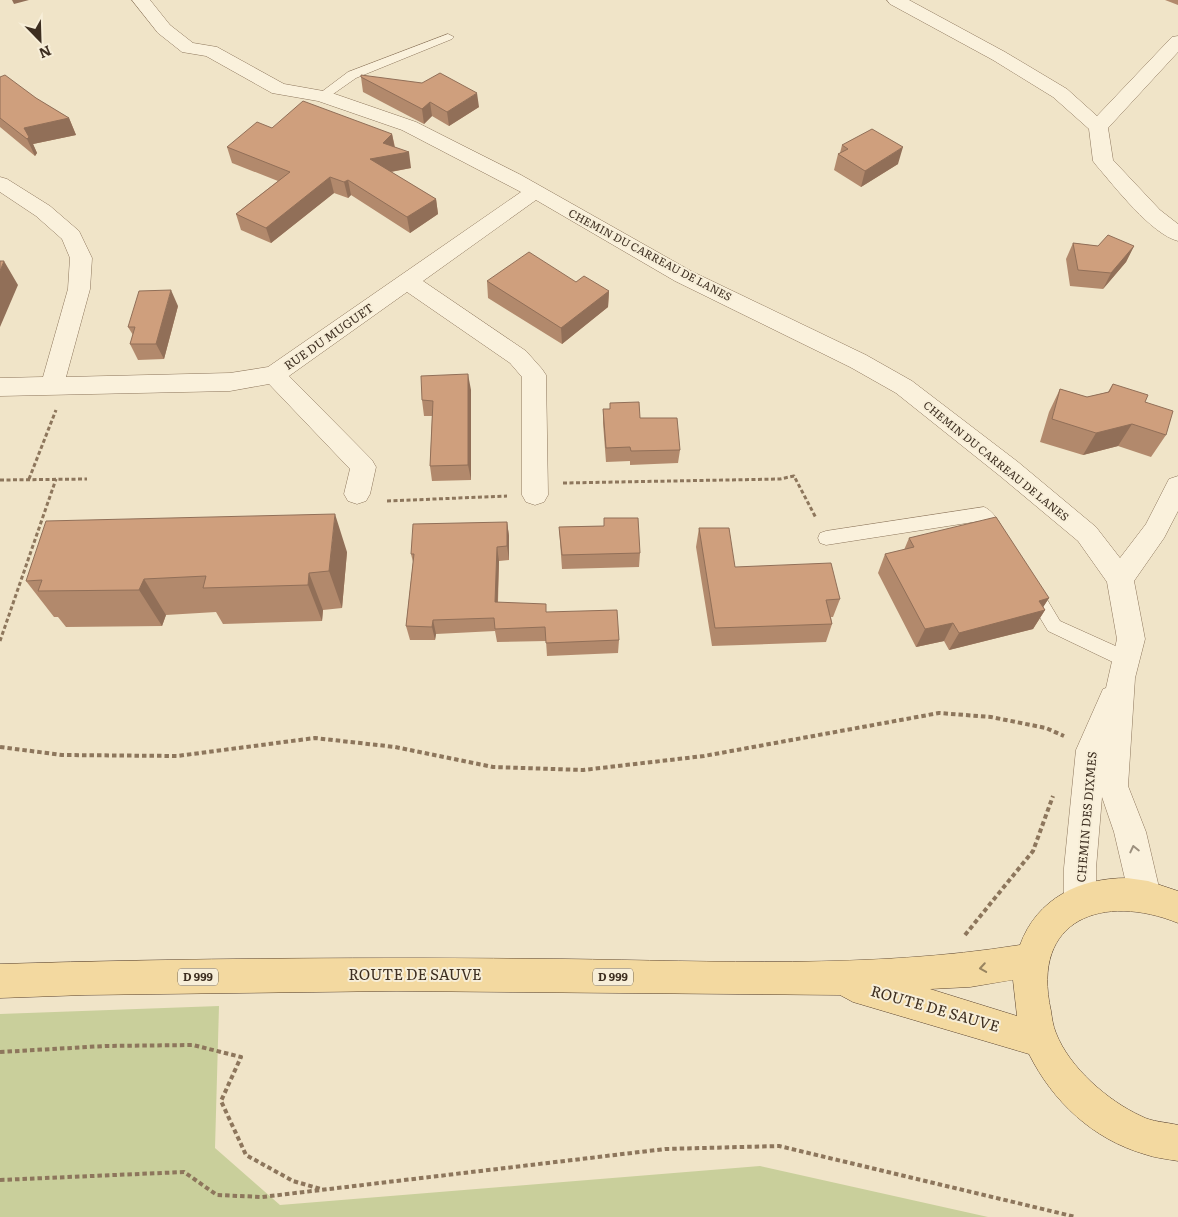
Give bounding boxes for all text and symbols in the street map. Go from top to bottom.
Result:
north arrow [15,15,65,65]
text: N [36,41,55,64]
street label: CHEMIN DU CARREAU DE LANES [566,204,735,304]
street label: RUE DU MUGUET [280,298,377,374]
street label: CHEMIN DU CARREAU DE LANES [921,396,1073,524]
street label: CHEMIN DES DIXMES [1071,751,1101,883]
one-way arrow [1129,844,1140,853]
street label: ROUTE DE SAUVE [348,962,482,985]
one-way arrow [978,963,987,973]
road number: D 999 [178,969,218,986]
road number: D 999 [593,969,633,986]
street label: ROUTE DE SAUVE [868,978,1003,1037]

